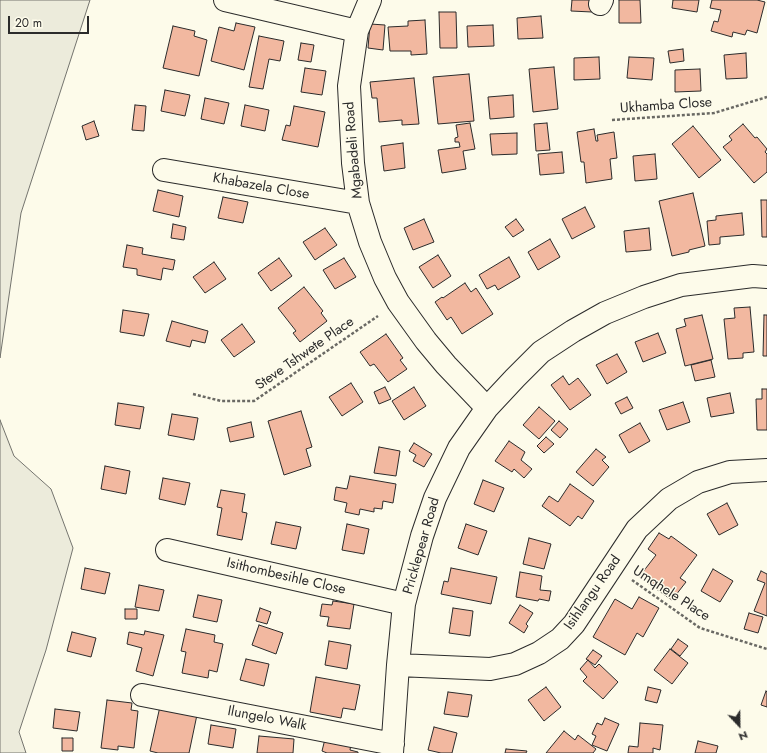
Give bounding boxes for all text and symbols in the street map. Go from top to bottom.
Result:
scale bar [10,8,91,34]
text: 20 m [15,14,42,32]
street label: Ukhamba Close [619,94,713,118]
street label: Mgabadeli Road [341,101,367,199]
street label: Khabazela Close [211,170,311,204]
street label: Steve Tshwete Place [253,314,357,394]
street label: Pricklepear Road [400,496,444,596]
street label: Isihlangu Road [561,553,625,633]
street label: Isithombesihle Close [225,555,347,599]
street label: Umqhele Place [629,563,713,625]
street label: Ilungelo Walk [226,703,308,735]
north arrow [719,705,759,745]
text: N [736,727,751,745]

